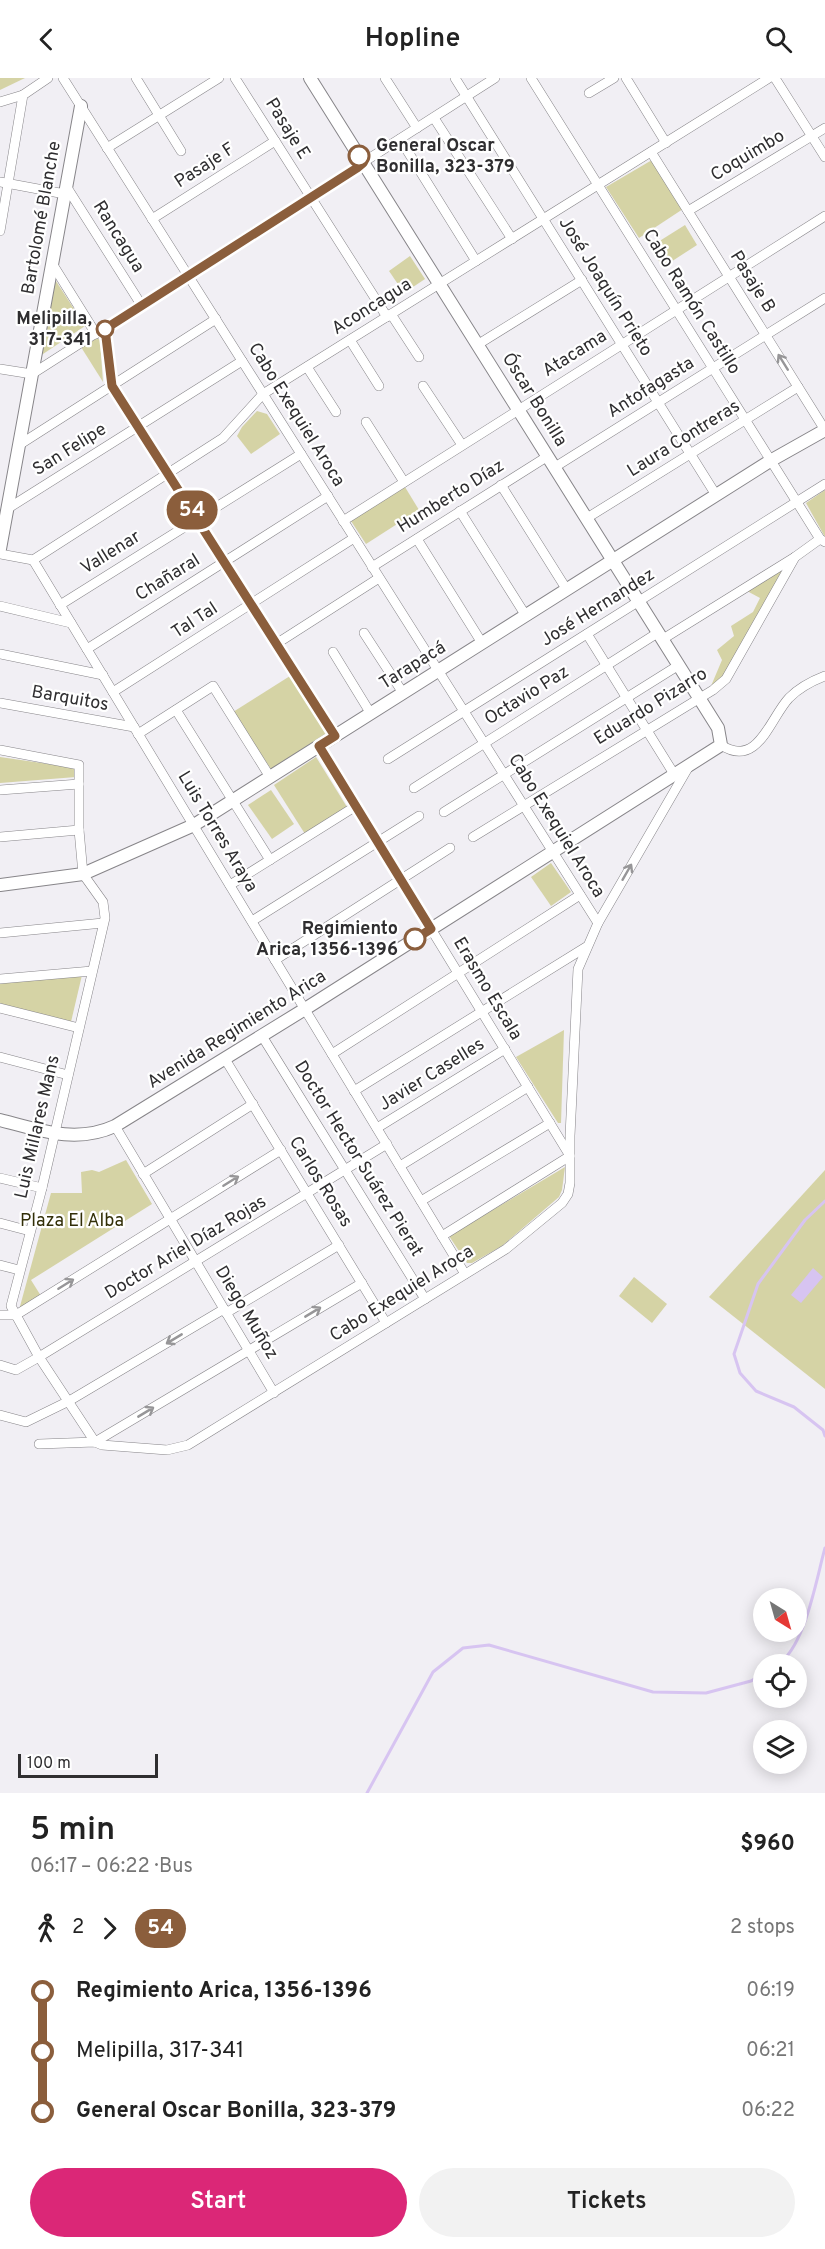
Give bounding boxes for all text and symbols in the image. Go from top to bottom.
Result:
text: Hopline [365,22,460,56]
icon: back [30,23,63,56]
icon: search [762,23,795,56]
street label: Pasaje E [259,94,315,164]
street label: Coquimbo [707,125,789,187]
place label: General Oscar Bonilla, 323-379 [376,135,515,179]
street label: Pasaje F [171,138,239,194]
street label: Bartolomé Blanche [17,139,67,297]
marker: General Oscar Bonilla, 323-379 [348,145,370,167]
street label: Rancagua [87,197,149,277]
street label: José Joaquín Prieto [553,213,657,361]
street label: Cabo Ramón Castillo [637,225,745,379]
street label: Pasaje B [724,247,780,317]
street label: Aconcagua [328,273,416,341]
place label: Melipilla, 317-341 [16,308,92,352]
marker: Melipilla, 317-341 [96,320,114,338]
street label: Atacama [539,325,611,383]
street label: Cabo Exequiel Aroca [242,339,350,491]
street label: Óscar Bonilla [496,348,574,451]
street label: Antofagasta [603,352,699,424]
one-way arrow [776,354,789,371]
street label: Laura Contreras [623,395,745,483]
street label: San Felipe [29,418,111,482]
street label: Humberto Díaz [393,455,509,539]
line badge: 54 [165,490,219,530]
text: 54 [179,497,205,524]
street label: Vallenar [77,526,145,580]
street label: Chañaral [131,549,205,607]
street label: José Hernandez [537,564,659,652]
street label: Tal Tal [168,598,222,644]
street label: Tarapacá [376,637,450,695]
street label: Octavio Paz [480,661,574,731]
street label: Eduardo Pizarro [590,663,712,751]
street label: Barquitos [30,681,110,717]
street label: Cabo Exequiel Aroca [502,750,610,902]
street label: Luis Torres Araya [172,767,262,897]
one-way arrow [621,864,633,881]
place label: Regimiento Arica, 1356-1396 [256,918,398,962]
marker: Regimiento Arica, 1356-1396 [404,928,426,950]
street label: Erasmo Escala [447,933,527,1045]
street label: Avenida Regimiento Arica [143,965,331,1095]
street label: Javier Caselles [375,1033,489,1117]
street label: Luis Millares Mans [10,1053,66,1201]
street label: Doctor Hector Suárez Pierat [288,1057,428,1261]
street label: Carlos Rosas [283,1132,357,1232]
one-way arrow [222,1175,239,1187]
street label: Doctor Ariel Díaz Rojas [101,1191,271,1305]
park label: Plaza El Alba [20,1210,124,1233]
street label: Cabo Exequiel Aroca [326,1240,478,1348]
street label: Diego Muñoz [209,1262,283,1364]
one-way arrow [57,1278,74,1290]
one-way arrow [304,1306,321,1318]
one-way arrow [166,1333,183,1345]
one-way arrow [137,1406,154,1418]
north arrow [753,1588,807,1642]
map controls [753,1588,807,1774]
button: locate [753,1654,807,1708]
button: layers [753,1720,807,1774]
scale bar [18,1751,158,1778]
text: 100 m [27,1754,71,1774]
text: 5 min [30,1810,115,1852]
text: $960 [740,1831,795,1858]
text: 06:17 – 06:22 · Bus [30,1854,193,1880]
icon: walk [30,1912,63,1945]
icon: forward [93,1912,126,1945]
text: 2 [72,1915,84,1941]
text: 54 [147,1915,174,1942]
text: 2 stops [730,1915,795,1941]
text: Regimiento Arica, 1356-1396 [76,1978,372,2005]
text: 06:19 [746,1978,795,2004]
text: Melipilla, 317-341 [76,2038,244,2065]
text: 06:21 [746,2038,795,2064]
text: General Oscar Bonilla, 323-379 [76,2098,396,2125]
text: 06:22 [741,2098,795,2124]
button: Start [30,2168,407,2237]
button: Tickets [419,2168,795,2237]

